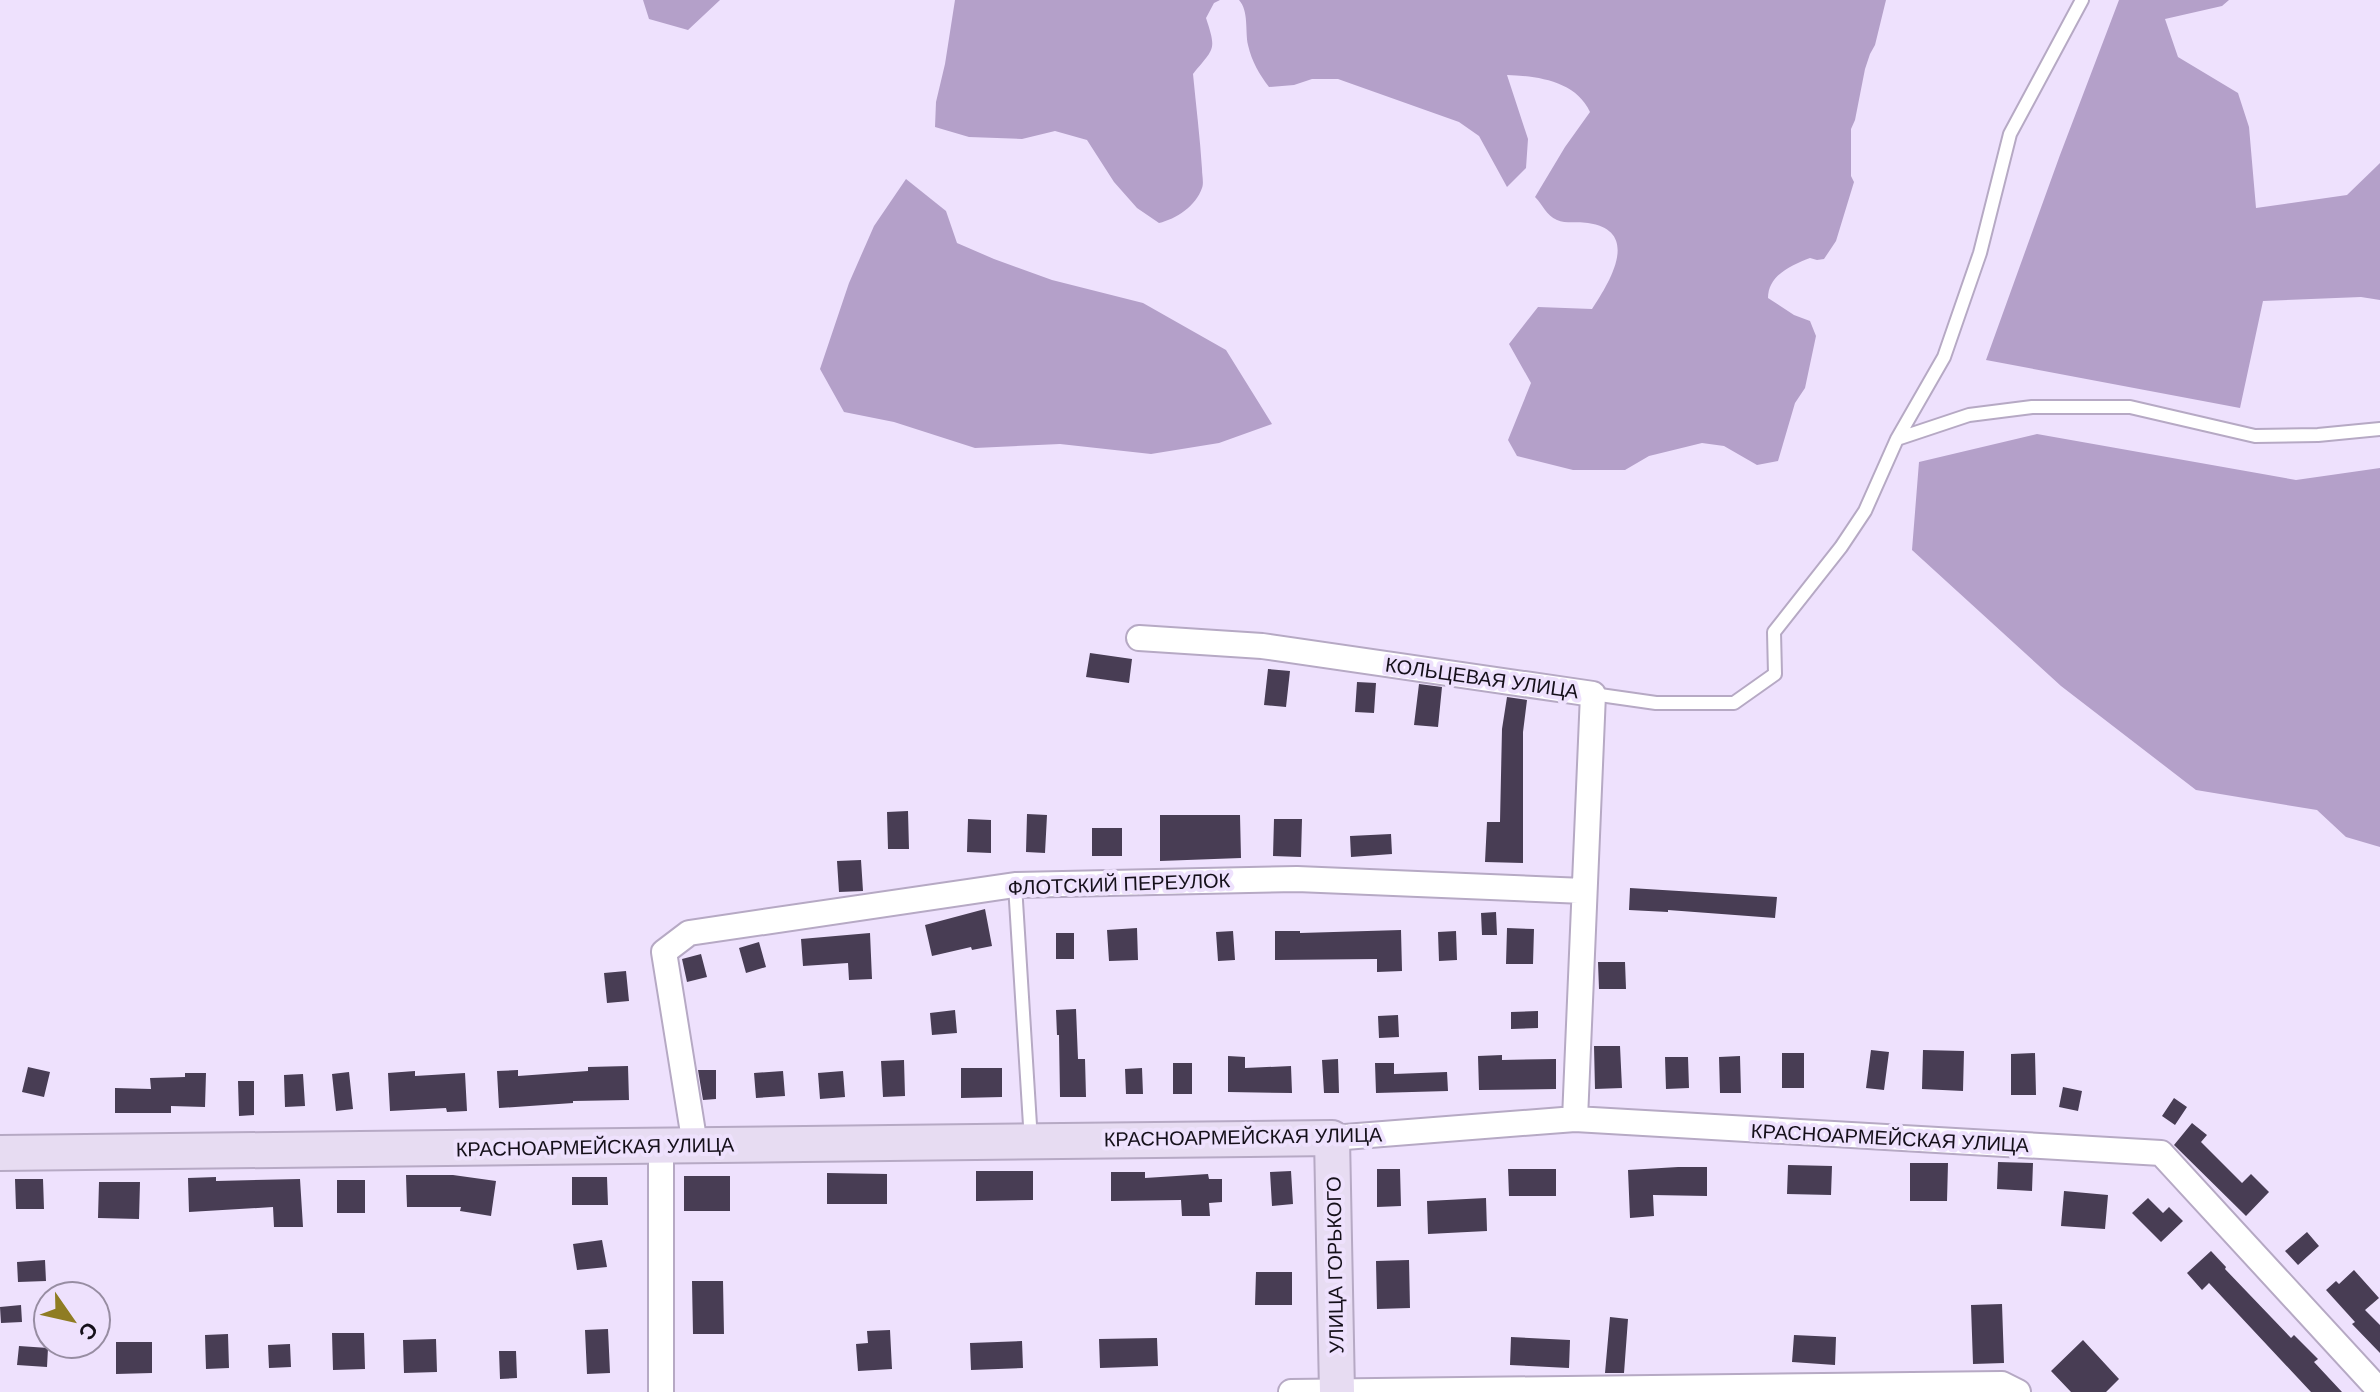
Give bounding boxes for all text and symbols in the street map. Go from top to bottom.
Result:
street label: КОЛЬЦЕВАЯ УЛИЦА [1384,654,1581,703]
street label: ФЛОТСКИЙ ПЕРЕУЛОК [1007,868,1231,899]
street label: КРАСНОАРМЕЙСКАЯ УЛИЦА [1750,1119,2030,1156]
street label: КРАСНОАРМЕЙСКАЯ УЛИЦА [1104,1123,1383,1150]
street label: КРАСНОАРМЕЙСКАЯ УЛИЦА [456,1133,735,1160]
street label: УЛИЦА ГОРЬКОГО [1322,1176,1348,1354]
north arrow [32,1280,112,1360]
text: С [73,1317,103,1345]

